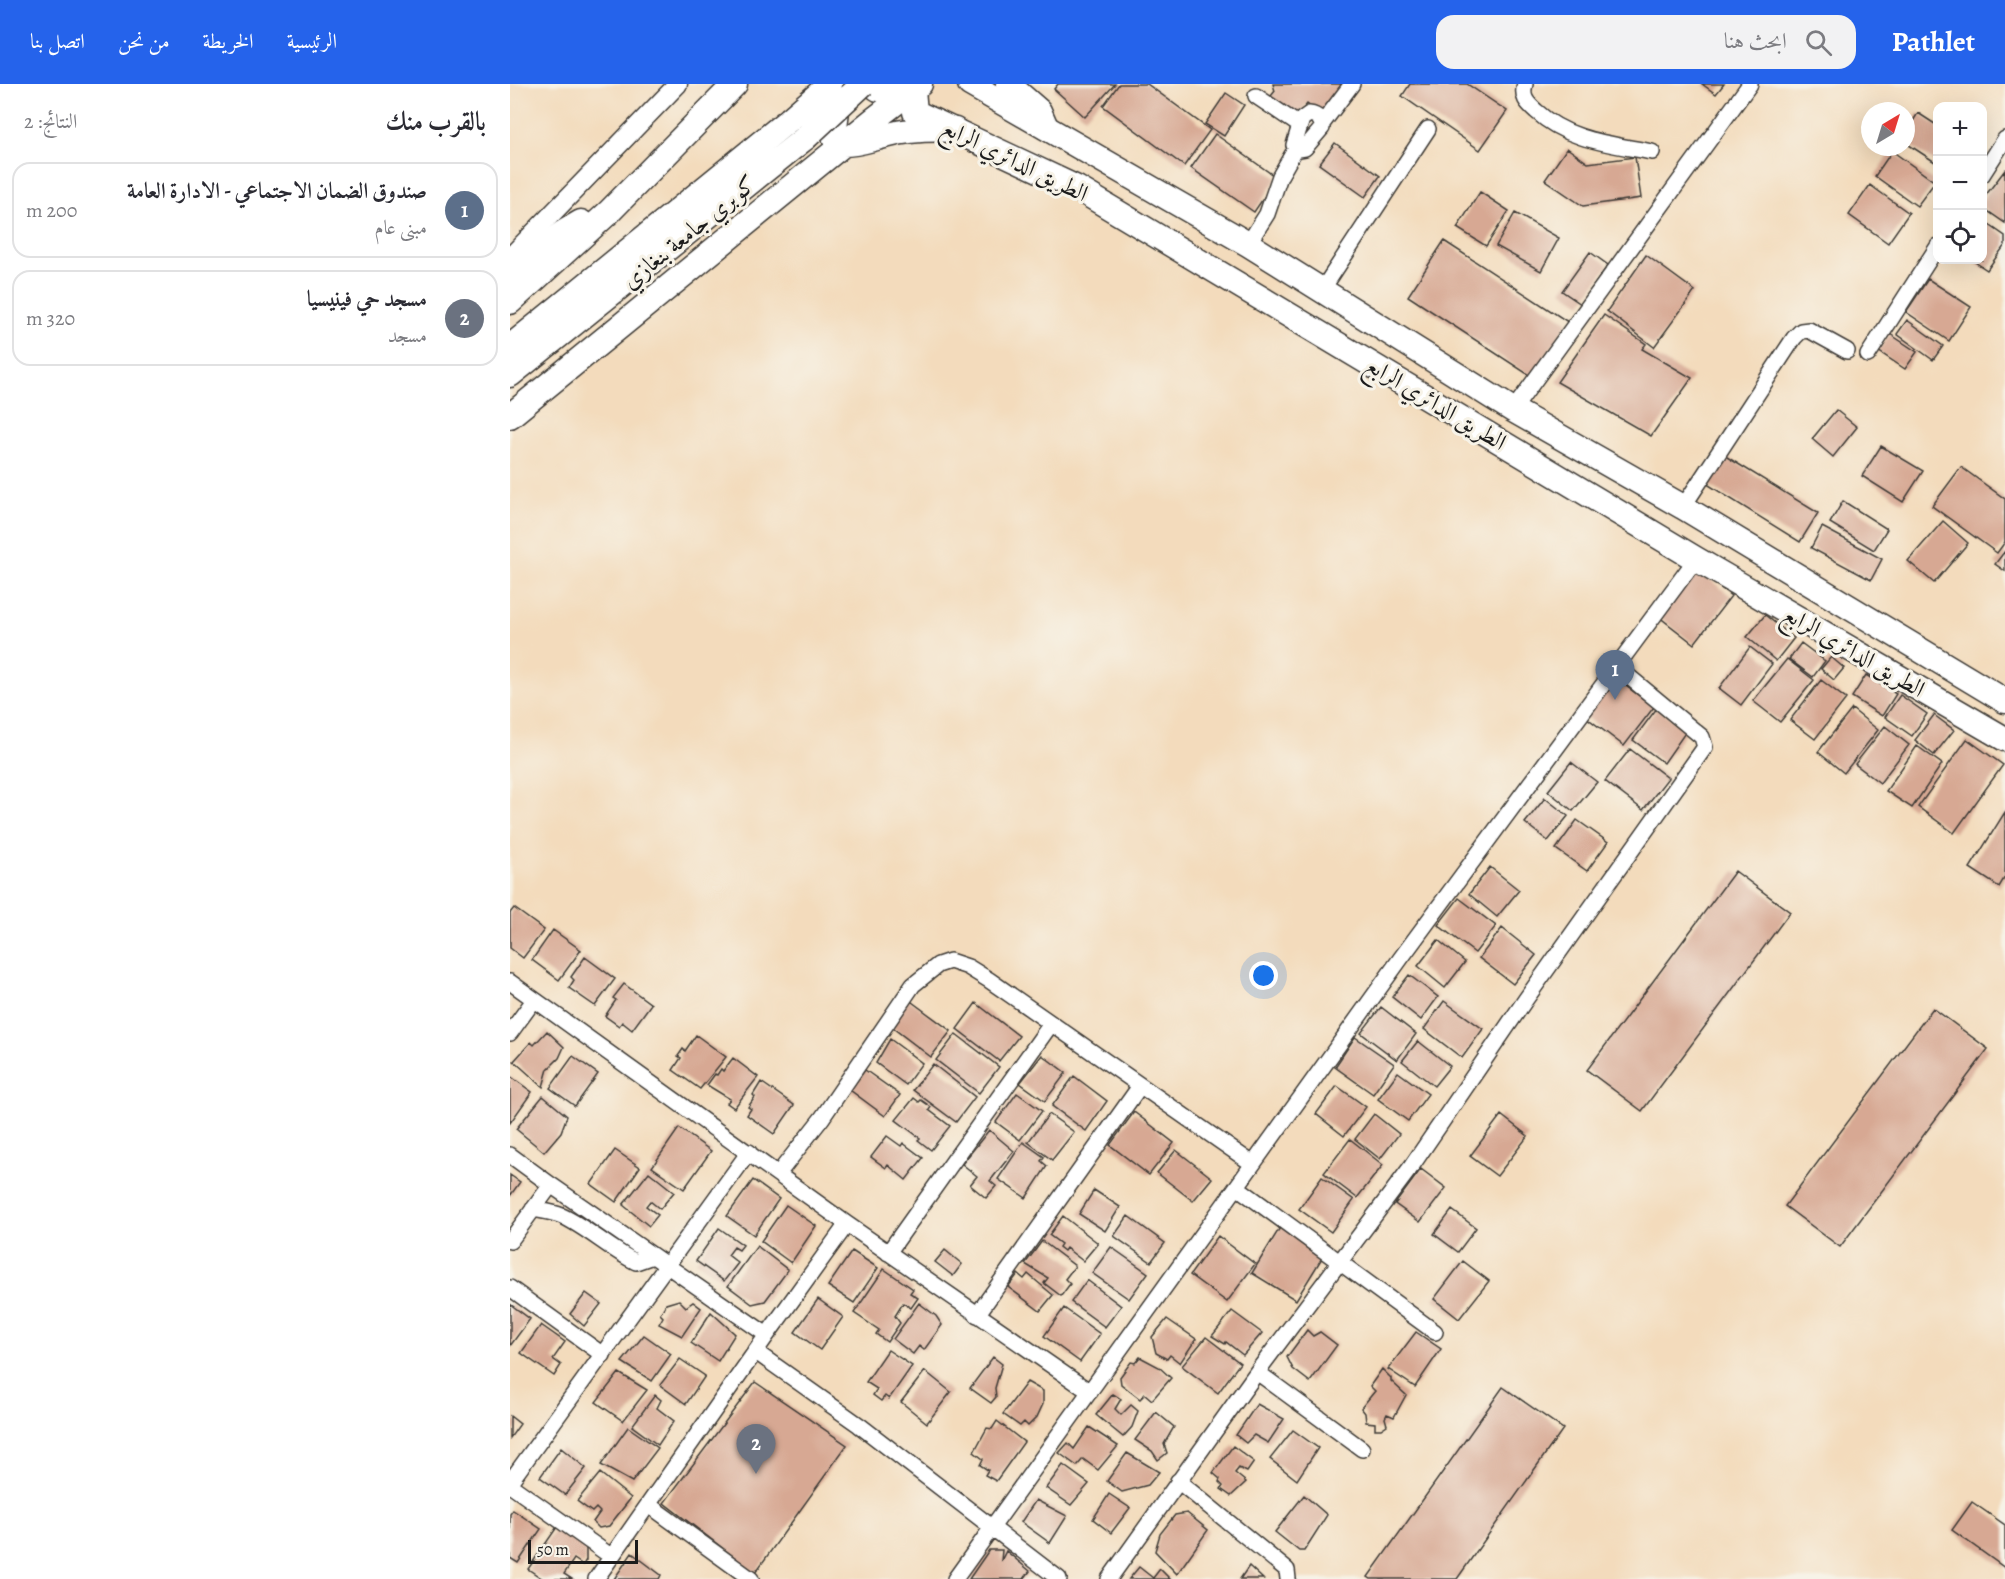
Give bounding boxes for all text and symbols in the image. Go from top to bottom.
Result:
search box [1436,15,1856,69]
text: Pathlet [1892,23,1975,61]
text: ابحث هنا [1724,26,1787,56]
icon: search [1802,26,1835,59]
text: اتصل بنا [30,27,85,55]
text: من نحن [118,27,170,55]
text: الخريطة [203,27,254,55]
text: الرئيسية [287,27,337,55]
north arrow [1861,102,1915,156]
map controls [1933,102,1987,264]
button: + [1933,102,1987,156]
text: بالقرب منك [385,104,486,139]
text: النتائج: 2 [24,108,77,135]
street label: الطريق الدائري الرابع [934,111,1094,215]
button: − [1933,156,1987,210]
street label: كوبري جامعة بنغازي [615,168,765,299]
text: صندوق الضمان الاجتماعي - الادارة العامة [127,176,427,206]
text: 200 m [26,197,77,224]
text: 1 [461,197,468,224]
button: locate [1933,210,1987,264]
text: مبنى عام [374,214,427,241]
text: مسجد حي فينيسيا [307,284,427,314]
text: 320 m [26,305,75,332]
text: 2 [460,305,469,332]
text: مسجد [388,322,427,349]
street label: الطريق الدائري الرابع [1356,348,1513,463]
street label: الطريق الدائري الرابع [1774,597,1931,710]
pin: 1 [1596,650,1634,700]
your location [1249,961,1278,990]
pin: 2 [736,1424,776,1474]
scale bar [528,1537,638,1564]
text: 50 m [537,1539,569,1561]

